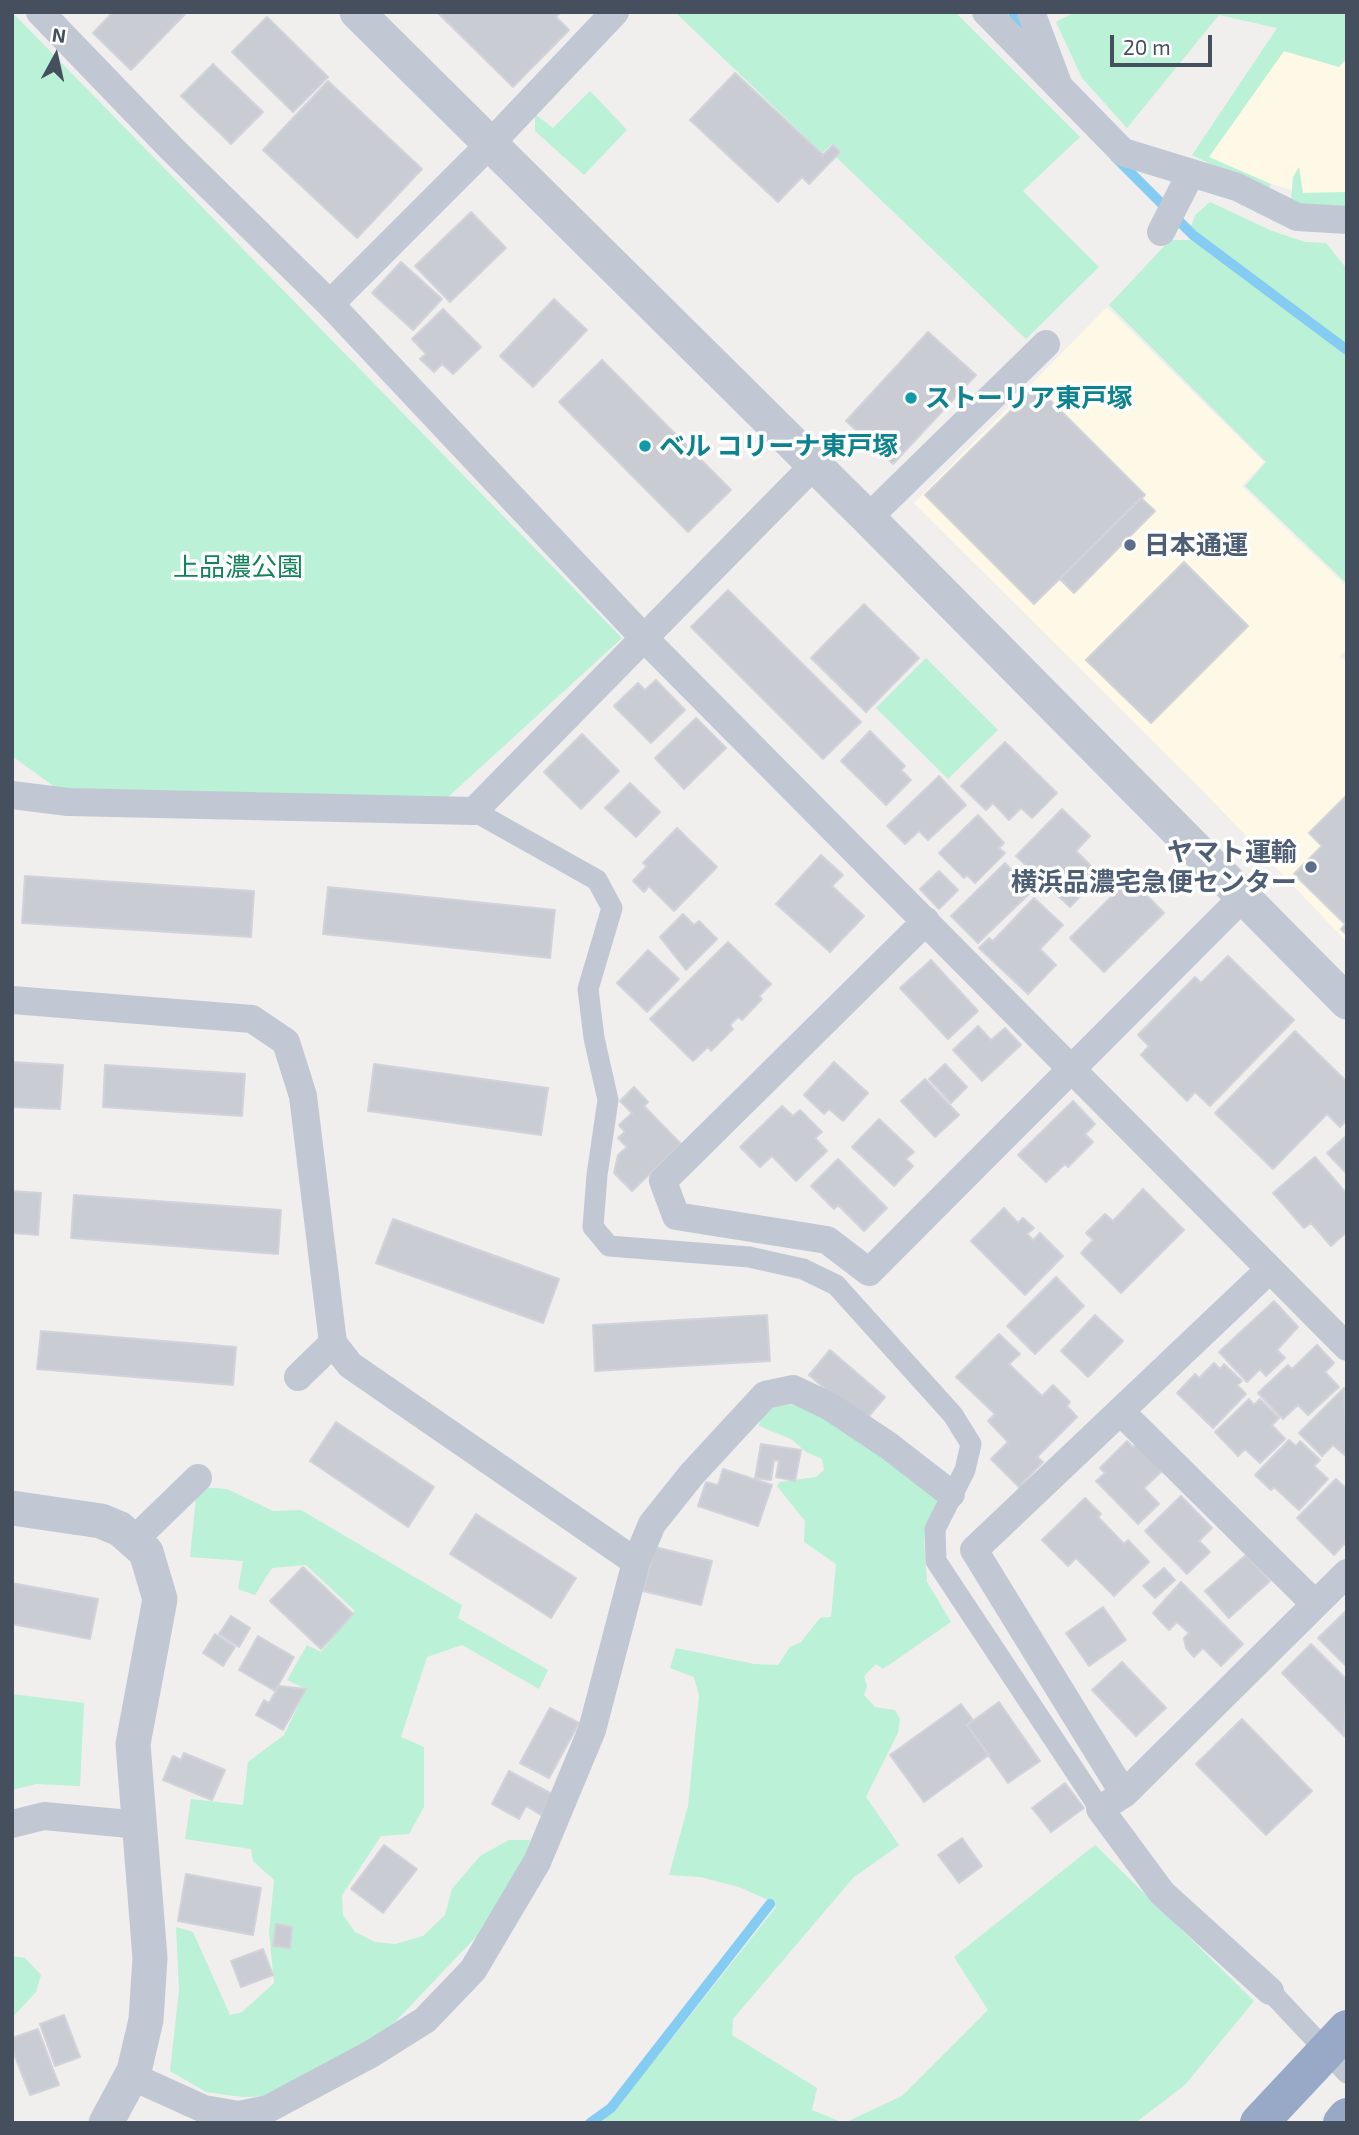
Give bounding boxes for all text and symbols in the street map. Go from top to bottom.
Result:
north arrow [21,21,91,91]
scale bar [1114,21,1216,65]
text: N [51,22,67,47]
text: 20 m [1123,34,1171,59]
place label: ストーリア東戸塚 [925,382,1133,414]
marker: ストーリア東戸塚 [903,390,919,406]
place label: ベル コリーナ東戸塚 [659,430,899,462]
marker: ベル コリーナ東戸塚 [637,438,653,454]
place label: 日本通運 [1144,529,1248,561]
marker: 日本通運 [1122,537,1138,553]
park label: 上品濃公園 [173,551,303,583]
place label: ヤマト運輸 横浜品濃宅急便センター [1011,836,1297,898]
marker: ヤマト運輸 横浜品濃宅急便センター [1303,859,1319,875]

